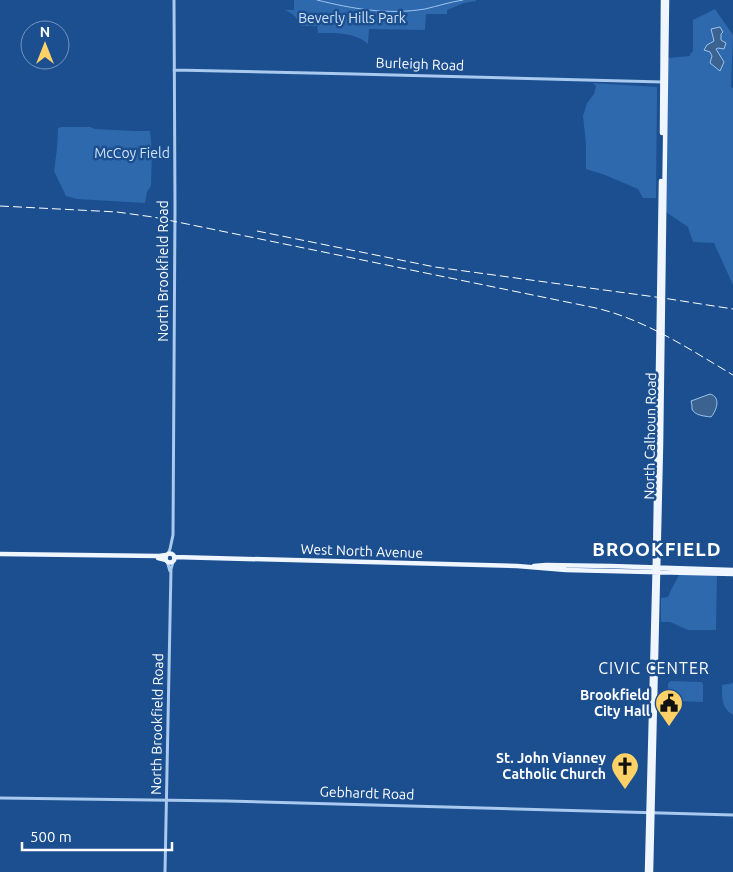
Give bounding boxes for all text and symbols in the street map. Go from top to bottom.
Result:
park label: Beverly Hills Park [298,10,406,26]
north arrow [20,20,70,70]
text: N [40,24,50,40]
street label: Burleigh Road [375,54,465,74]
park label: McCoy Field [94,145,170,161]
street label: North Brookfield Road [155,200,171,342]
street label: North Calhoun Road [641,372,659,500]
district label: BROOKFIELD [592,538,722,560]
street label: West North Avenue [300,541,424,561]
street label: North Brookfield Road [148,653,166,795]
district label: CIVIC CENTER [598,659,710,677]
place label: Brookfield City Hall [580,687,650,719]
public building icon: Brookfield City Hall [654,688,684,727]
place label: St. John Vianney Catholic Church [496,750,607,782]
church icon: St. John Vianney Catholic Church [610,751,640,790]
street label: Gebhardt Road [319,783,415,803]
scale bar [22,820,172,852]
text: 500 m [30,828,72,845]

